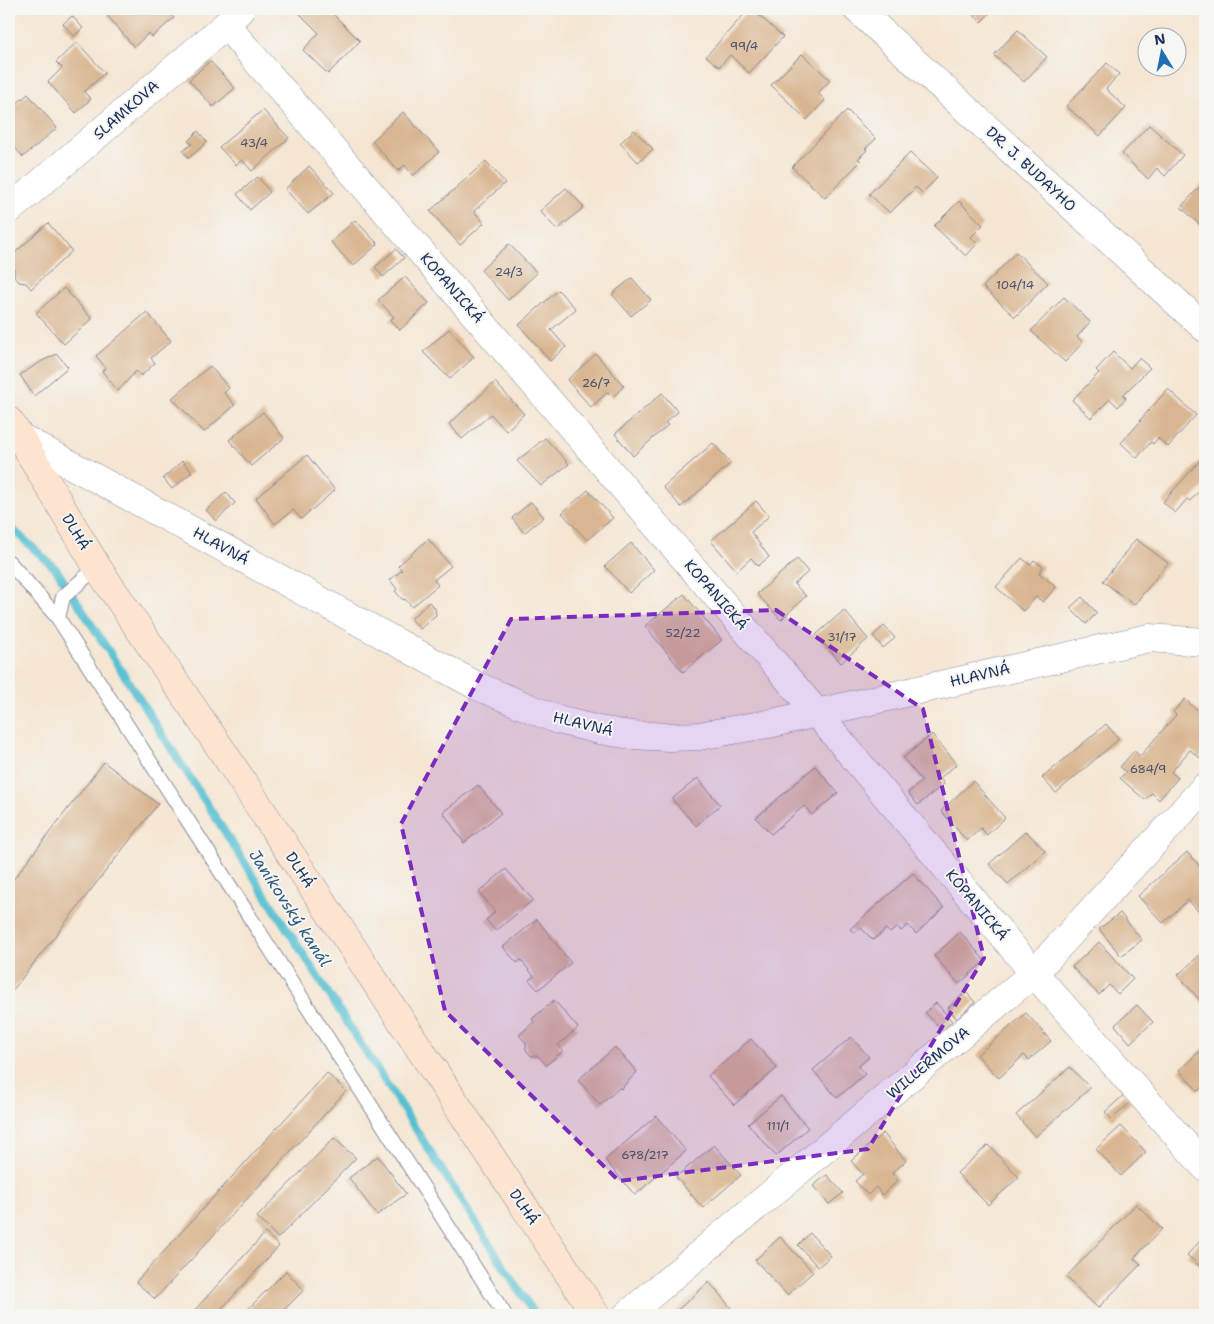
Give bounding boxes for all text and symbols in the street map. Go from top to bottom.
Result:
north arrow [1136,28,1186,78]
text: N [1153,29,1167,49]
house number: 99/4 [730,38,758,54]
street label: SLAMKOVA [89,76,163,144]
street label: DR. J. BUDAYHO [982,122,1080,216]
house number: 43/4 [240,135,268,151]
street label: KOPANICKÁ [416,248,489,328]
house number: 24/3 [495,264,523,280]
house number: 104/14 [996,277,1034,293]
house number: 26/7 [582,375,610,391]
street label: DLHÁ [57,509,96,554]
street label: HLAVNÁ [189,522,253,570]
street label: KOPANICKÁ [680,555,753,635]
house number: 52/22 [665,625,701,641]
house number: 31/17 [827,629,857,645]
street label: HLAVNÁ [948,657,1012,692]
street label: HLAVNÁ [551,706,615,741]
house number: 684/9 [1130,761,1166,777]
water label: Janíkovský kanál [244,845,336,971]
street label: DLHÁ [281,848,320,892]
street label: KOPANICKÁ [941,864,1014,945]
street label: WILLERMOVA [882,1022,974,1104]
house number: 111/1 [766,1118,790,1134]
house number: 678/217 [621,1147,669,1163]
street label: DLHÁ [505,1185,544,1229]

